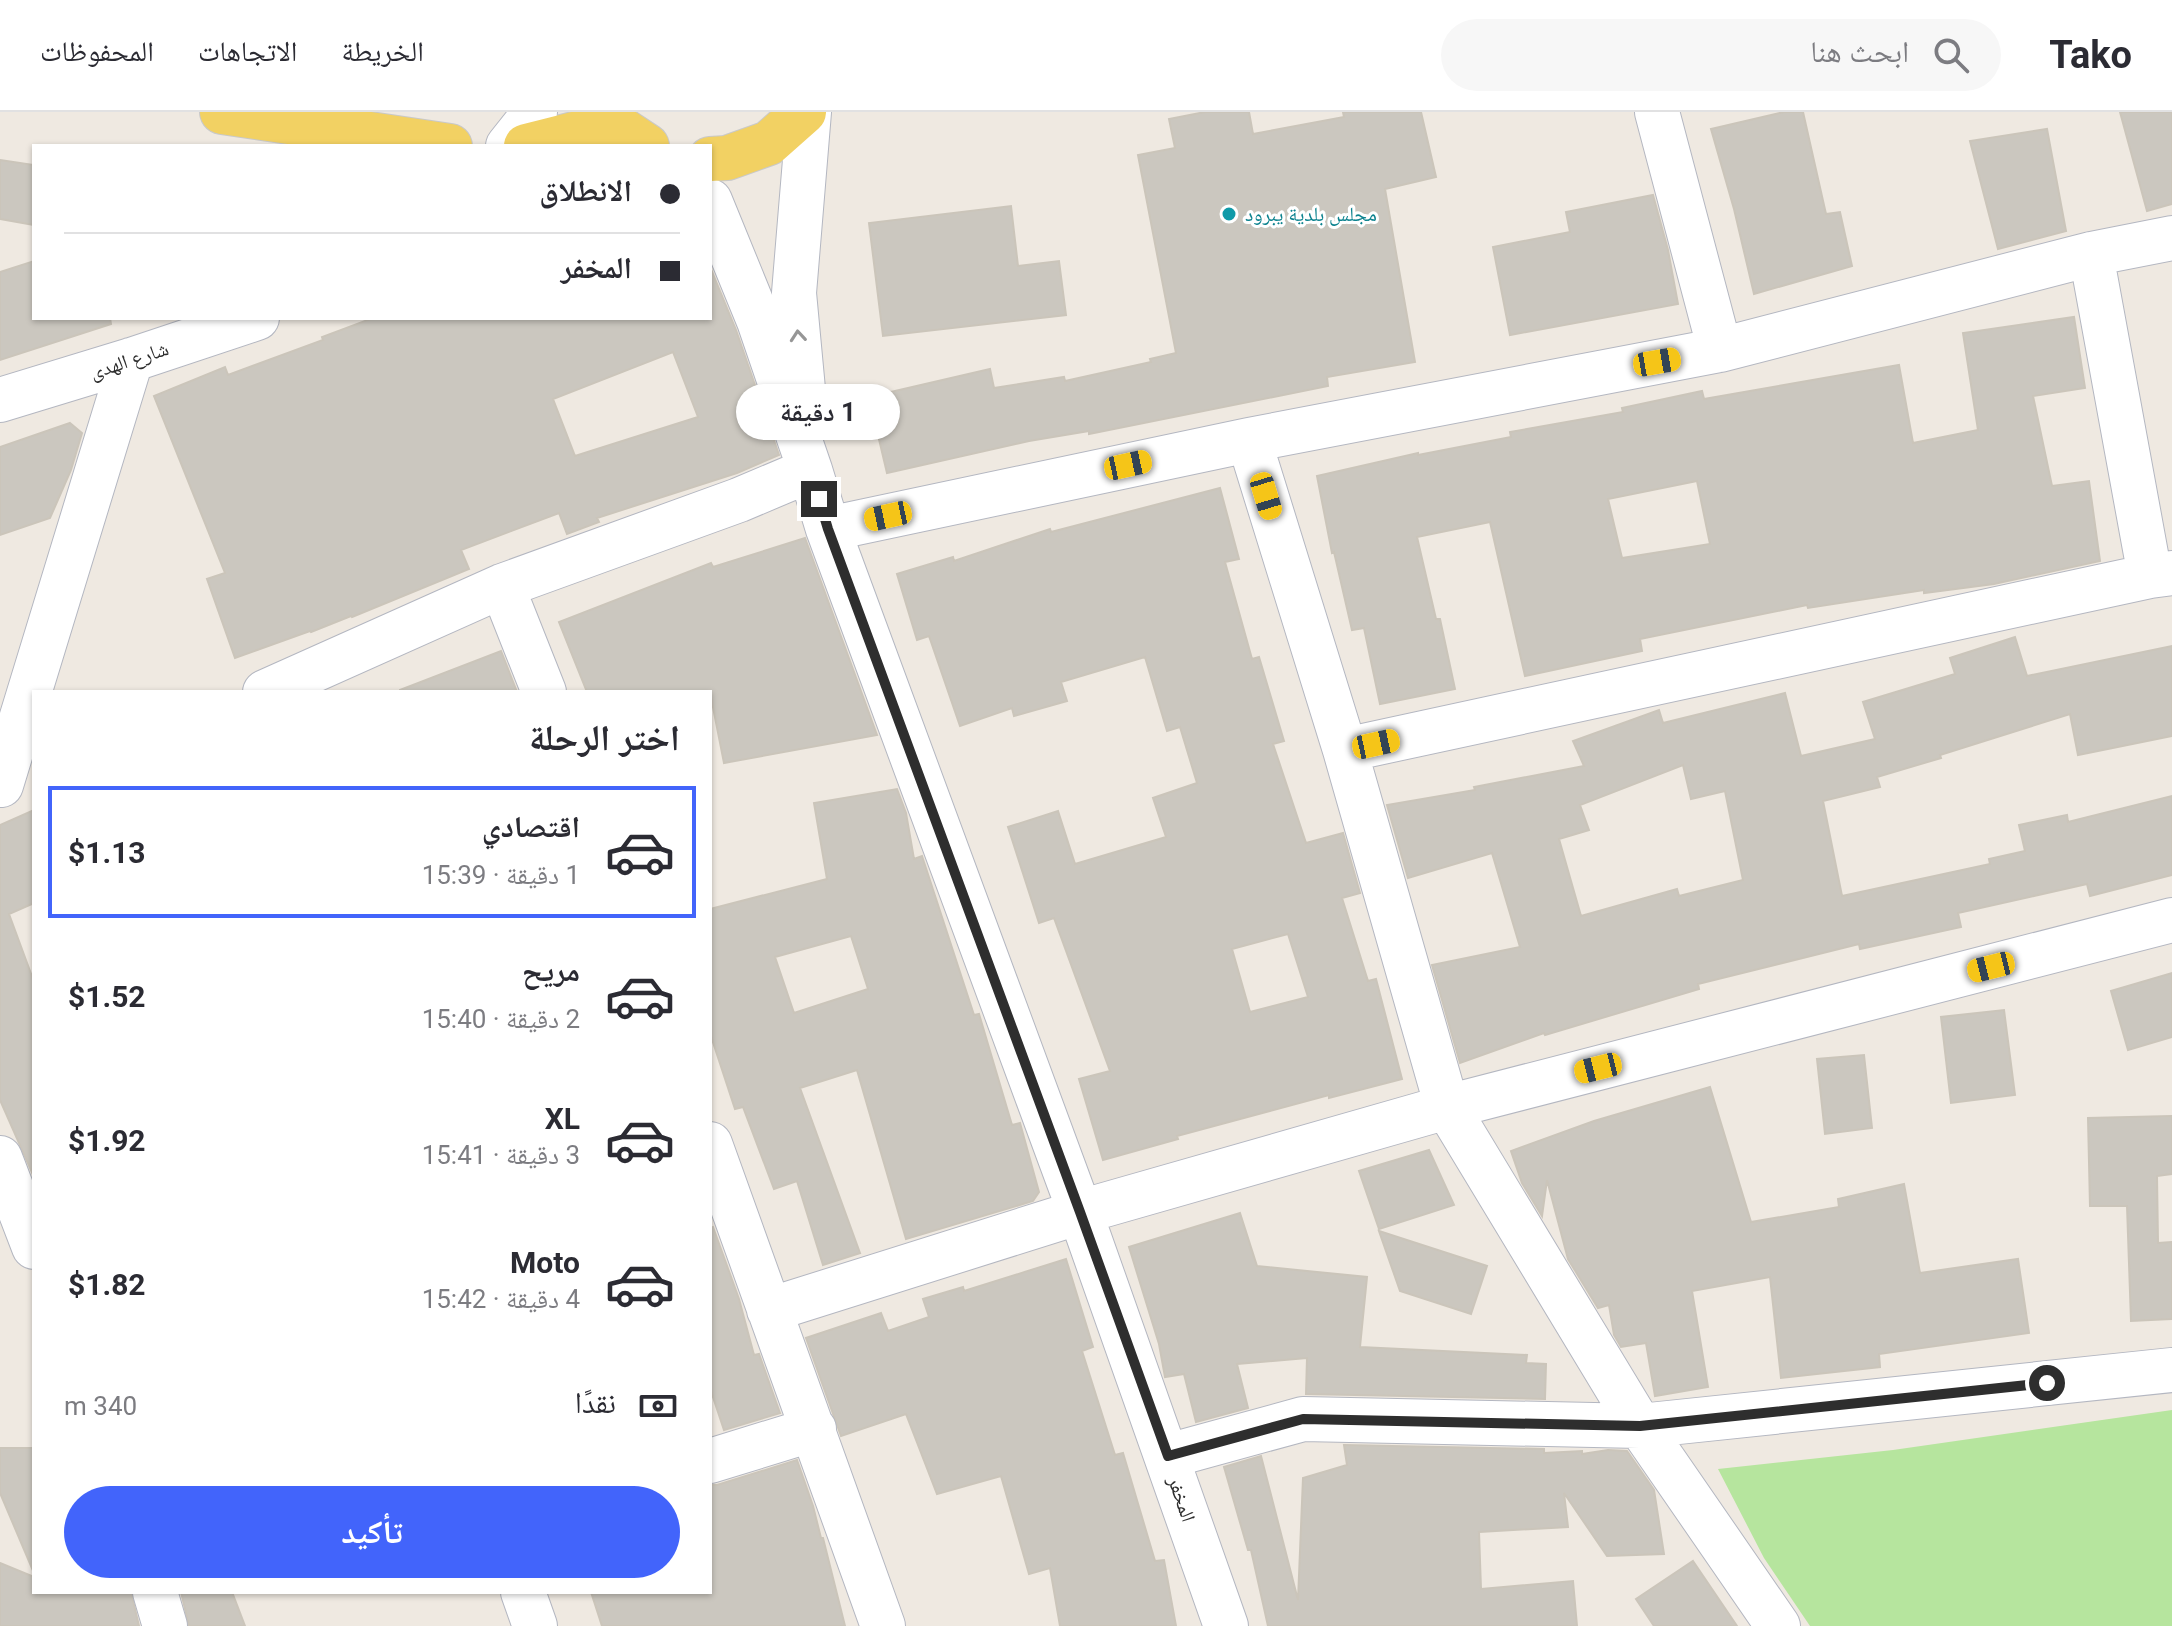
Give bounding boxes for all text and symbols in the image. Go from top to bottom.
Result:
search box [1441,19,2001,91]
icon: search [1929,33,1973,77]
text: Tako [2049,33,2132,77]
text: ابحث هنا [1810,34,1909,69]
text: المحفوظات [40,35,154,68]
text: الاتجاهات [198,35,297,68]
text: الخريطة [341,35,424,68]
text: الانطلاق [539,173,632,208]
place label: مجلس بلدية يبرود [1245,202,1377,226]
marker: مجلس بلدية يبرود [1220,205,1238,223]
text: المخفر [561,250,632,285]
one-way arrow [790,329,807,342]
street label: شارع الهدى [87,336,172,385]
car [1631,346,1683,378]
callout: 1 دقيقة [737,383,901,439]
text: 1 دقيقة [780,397,856,427]
car [1102,448,1154,482]
car [1248,470,1284,522]
route end [801,481,837,517]
car [862,499,914,533]
text: اختر الرحلة [529,717,680,759]
car [1350,727,1402,761]
text: اقتصادي [482,809,580,844]
icon: car [604,816,676,888]
text: $1.13 [68,835,146,870]
text: 1 دقيقة · 15:39 [422,860,580,890]
car [1965,950,2017,984]
text: مريح [522,953,580,988]
icon: car [604,960,676,1032]
text: $1.52 [68,979,146,1014]
text: 2 دقيقة · 15:40 [422,1004,580,1034]
car [1572,1051,1624,1085]
text: XL [545,1101,580,1136]
icon: car [604,1104,676,1176]
text: $1.92 [68,1123,146,1158]
text: 3 دقيقة · 15:41 [422,1140,580,1170]
text: Moto [510,1245,580,1280]
icon: car [604,1248,676,1320]
text: $1.82 [68,1267,146,1302]
text: 4 دقيقة · 15:42 [422,1284,580,1314]
route start [2029,1365,2065,1401]
icon: cash [636,1384,680,1428]
text: نقدًا [575,1385,616,1420]
text: 340 m [64,1391,137,1421]
street label: المخفر [1163,1472,1201,1525]
button: تأكيد [64,1486,680,1578]

